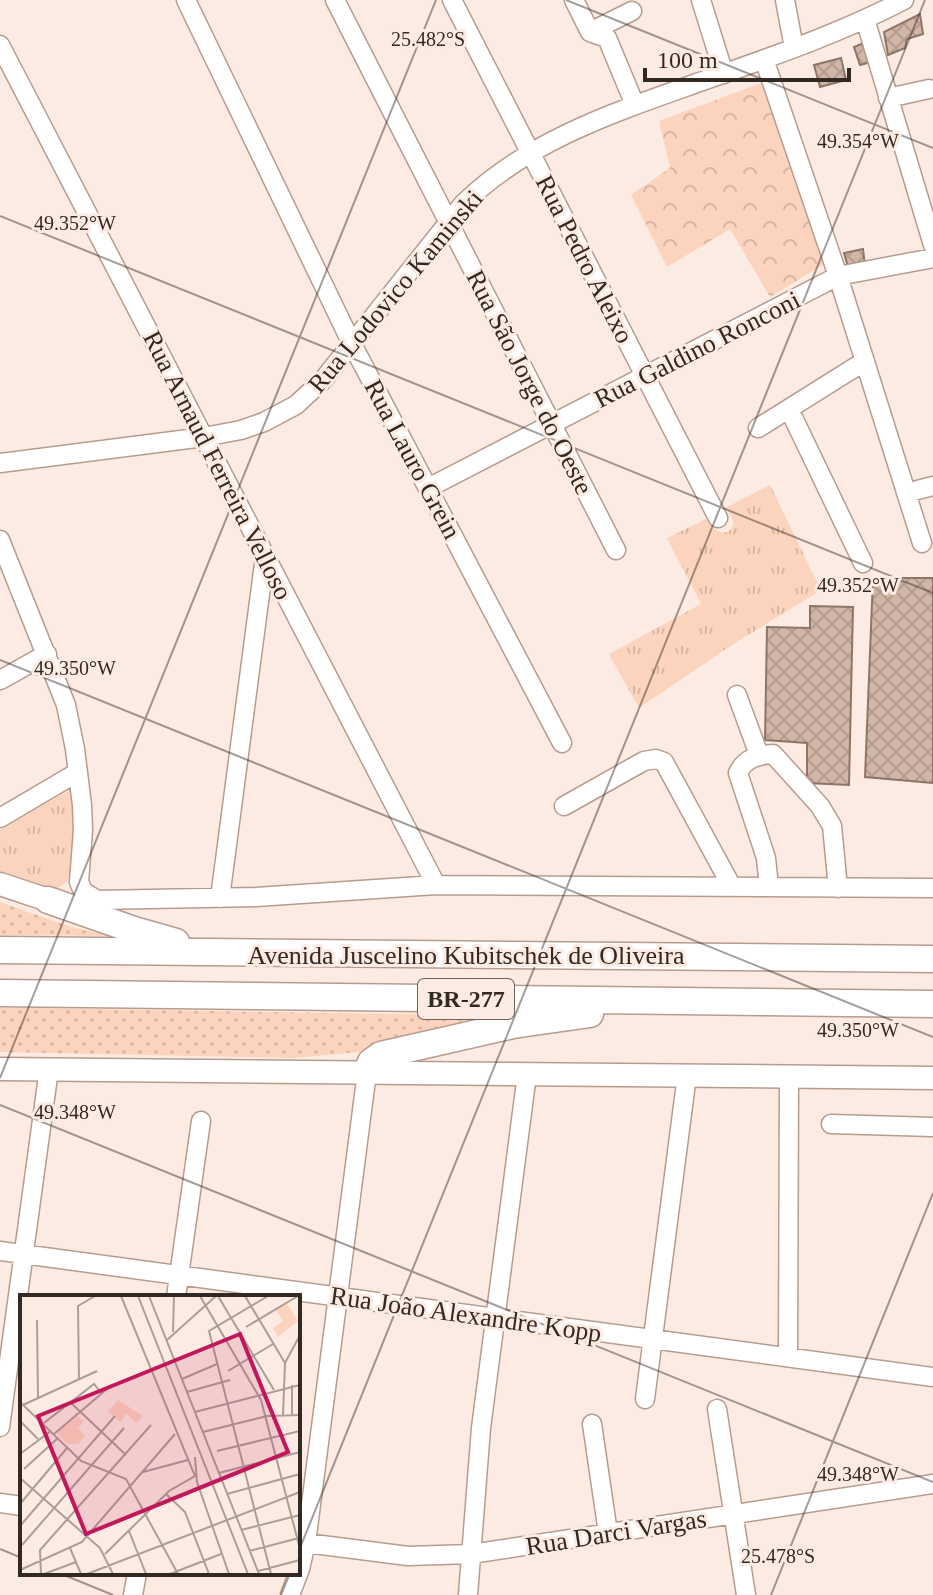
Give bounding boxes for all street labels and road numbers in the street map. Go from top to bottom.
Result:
street label: Rua Pedro Aleixo [530,170,639,348]
street label: Rua Lodovico Kaminski [302,184,489,399]
street label: Rua São Jorge do Oeste [460,265,599,499]
street label: Rua Galdino Ronconi [590,285,805,414]
street label: Rua Arnaud Ferreira Velloso [137,326,298,604]
street label: Rua Lauro Grein [358,375,467,544]
street label: Avenida Juscelino Kubitschek de Oliveira [247,941,685,970]
road number: BR-277 [418,979,514,1019]
street label: Rua João Alexandre Kopp [328,1281,603,1348]
street label: Rua Darci Vargas [524,1504,708,1561]

